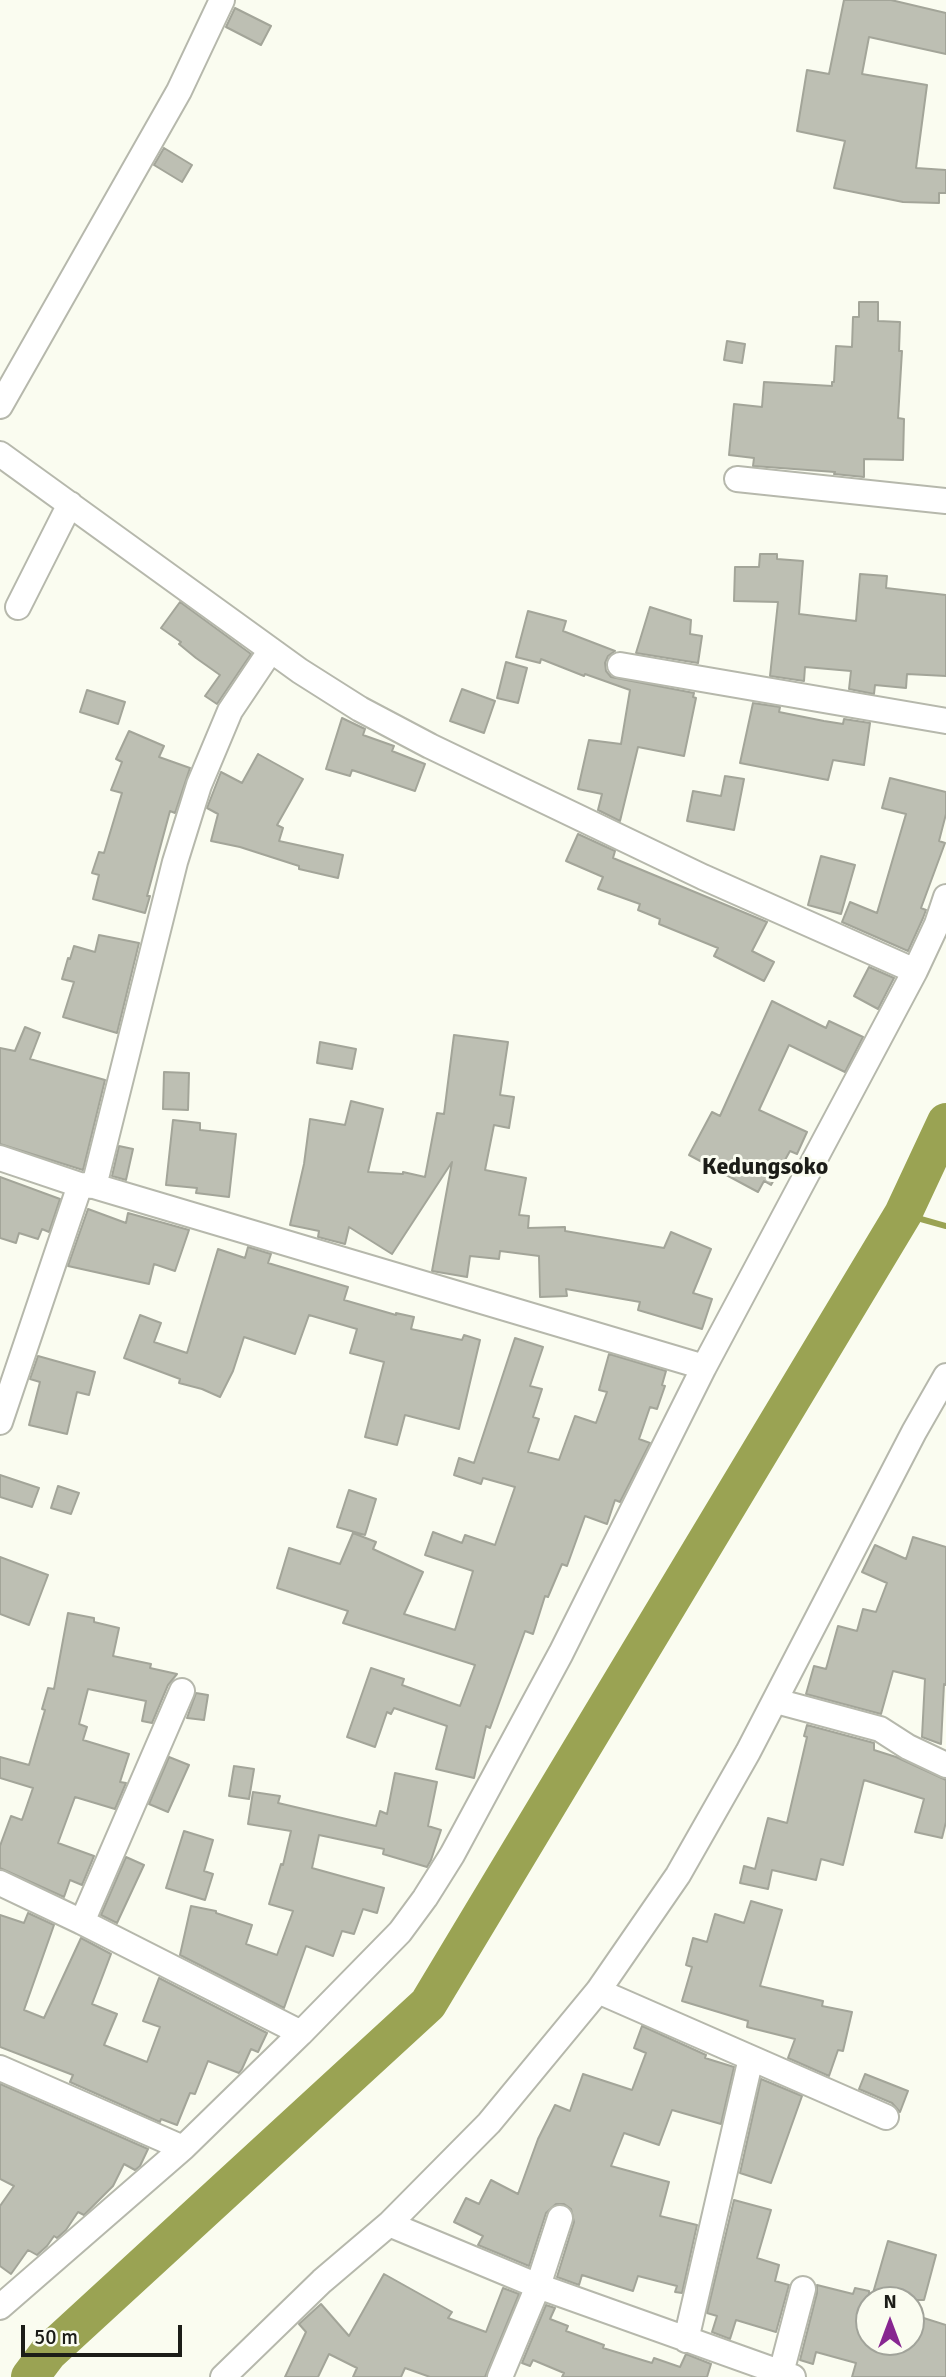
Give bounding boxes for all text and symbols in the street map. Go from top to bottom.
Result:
district label: Kedungsoko [702,1154,828,1182]
north arrow [855,2286,925,2356]
text: N [883,2290,897,2314]
scale bar [24,2310,186,2354]
text: 50 m [34,2324,78,2350]

